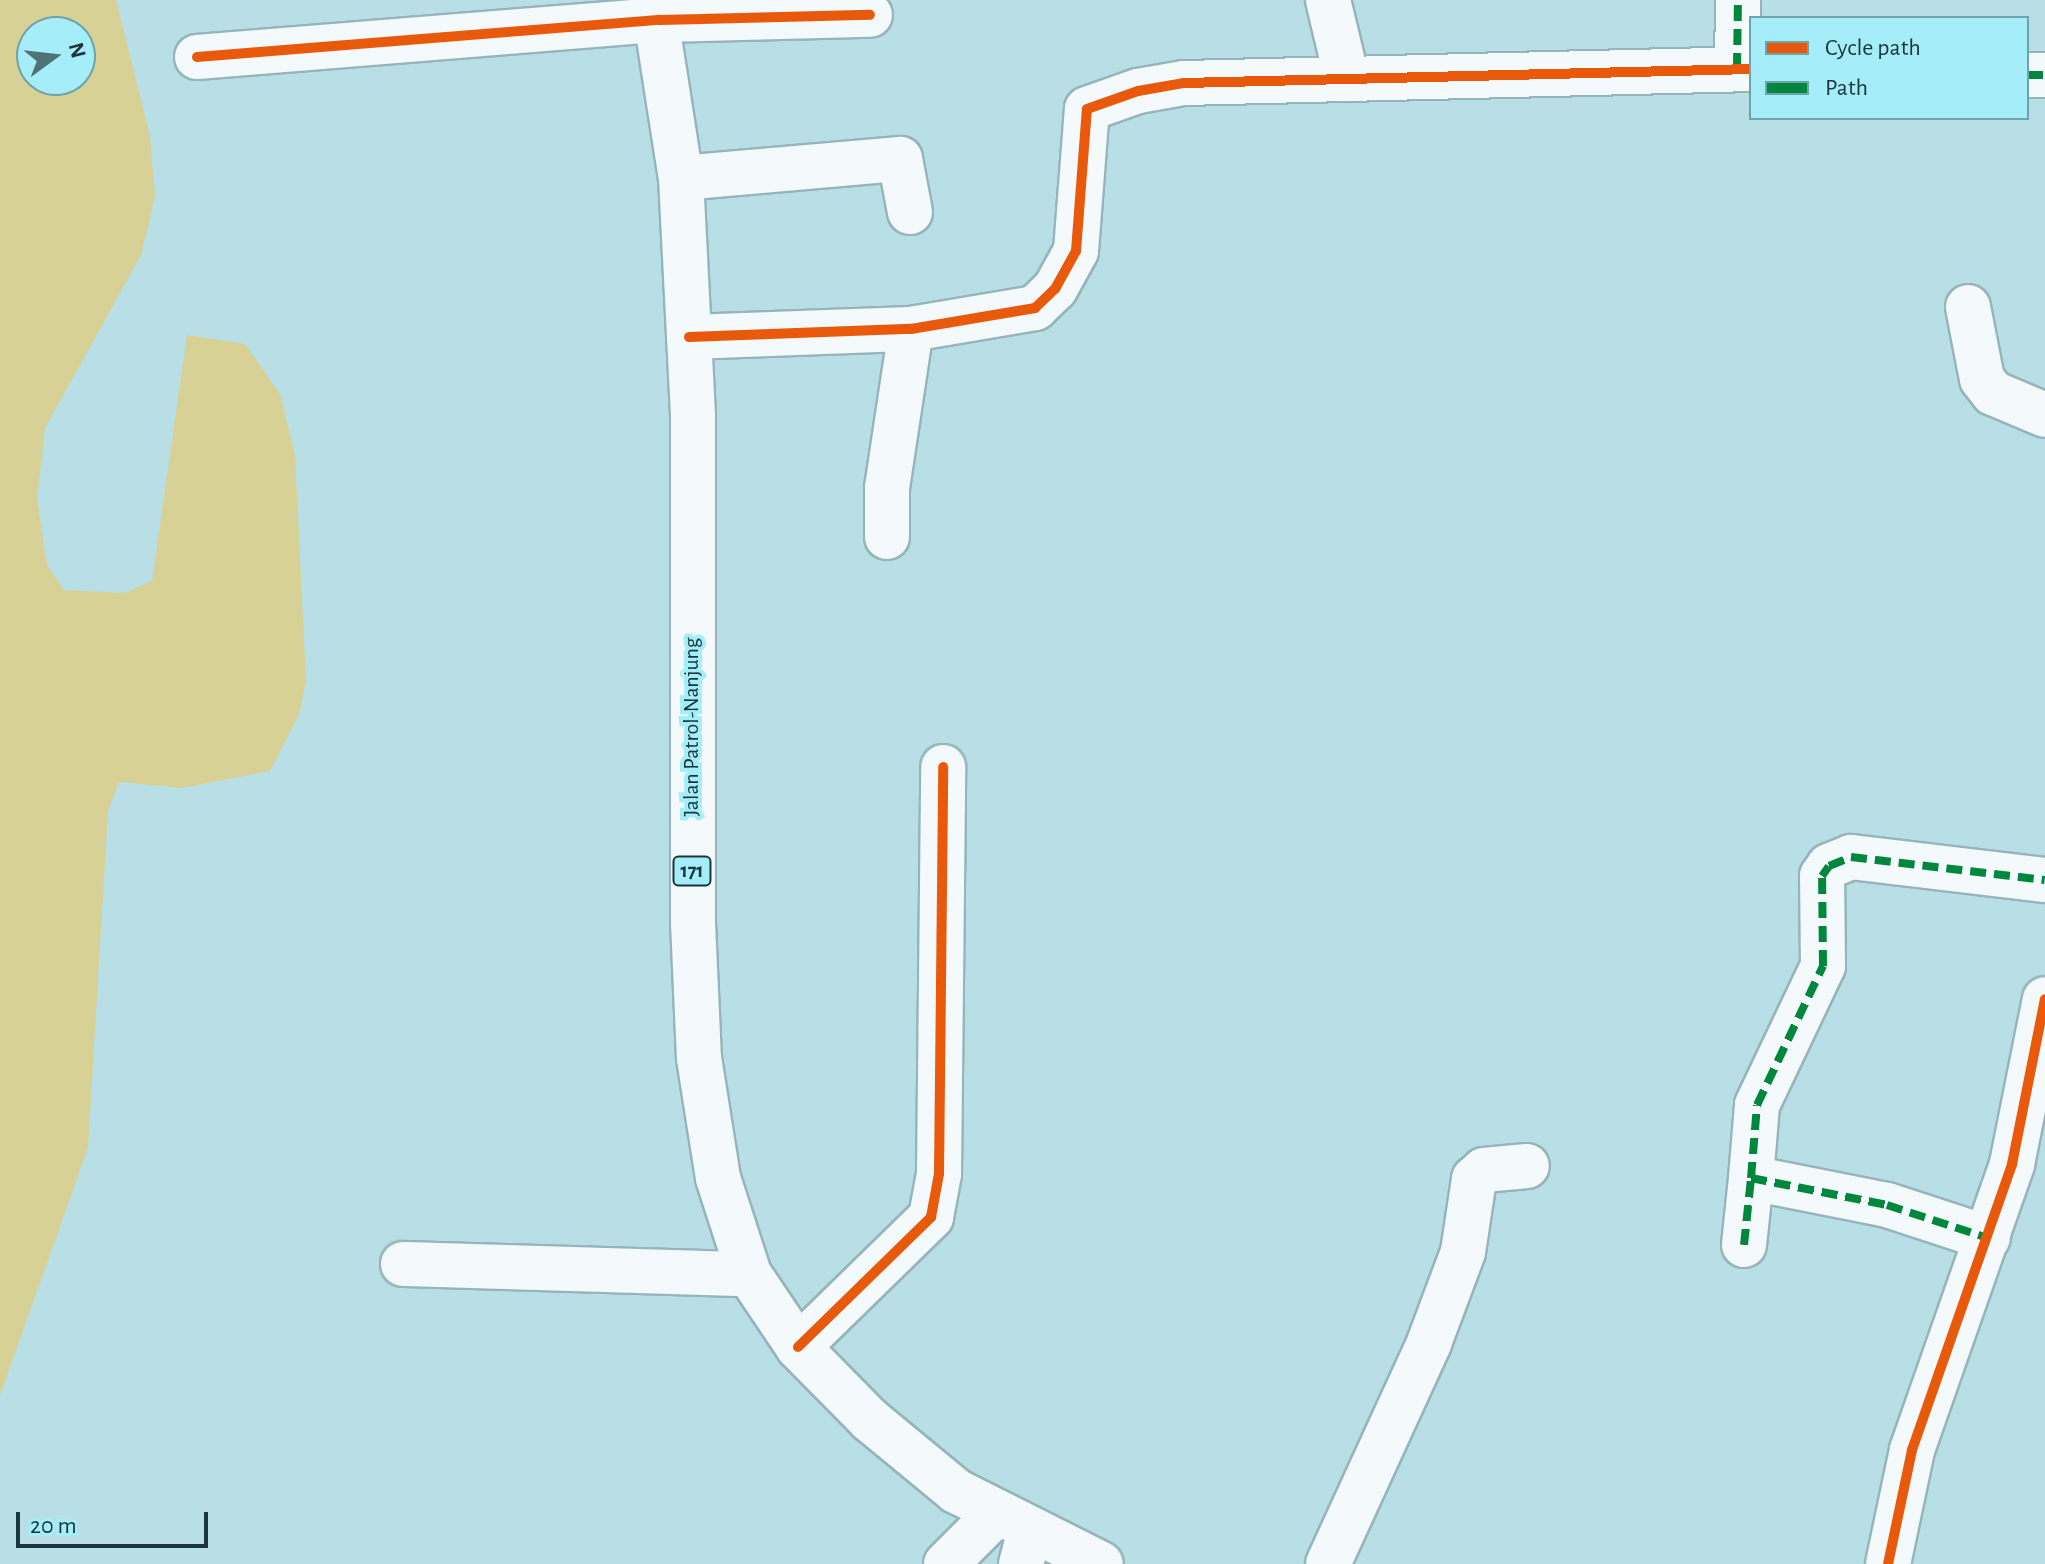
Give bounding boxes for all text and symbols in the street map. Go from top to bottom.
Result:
north arrow [16,16,96,96]
legend [1749,16,2029,120]
text: Cycle path [1825,36,1921,60]
text: N [65,40,90,61]
text: Path [1825,76,1868,100]
street label: Jalan Patrol-Nanjung [679,637,705,817]
road number: 171 [672,855,712,887]
scale bar [20,1496,212,1546]
text: 20 m [30,1514,77,1538]

